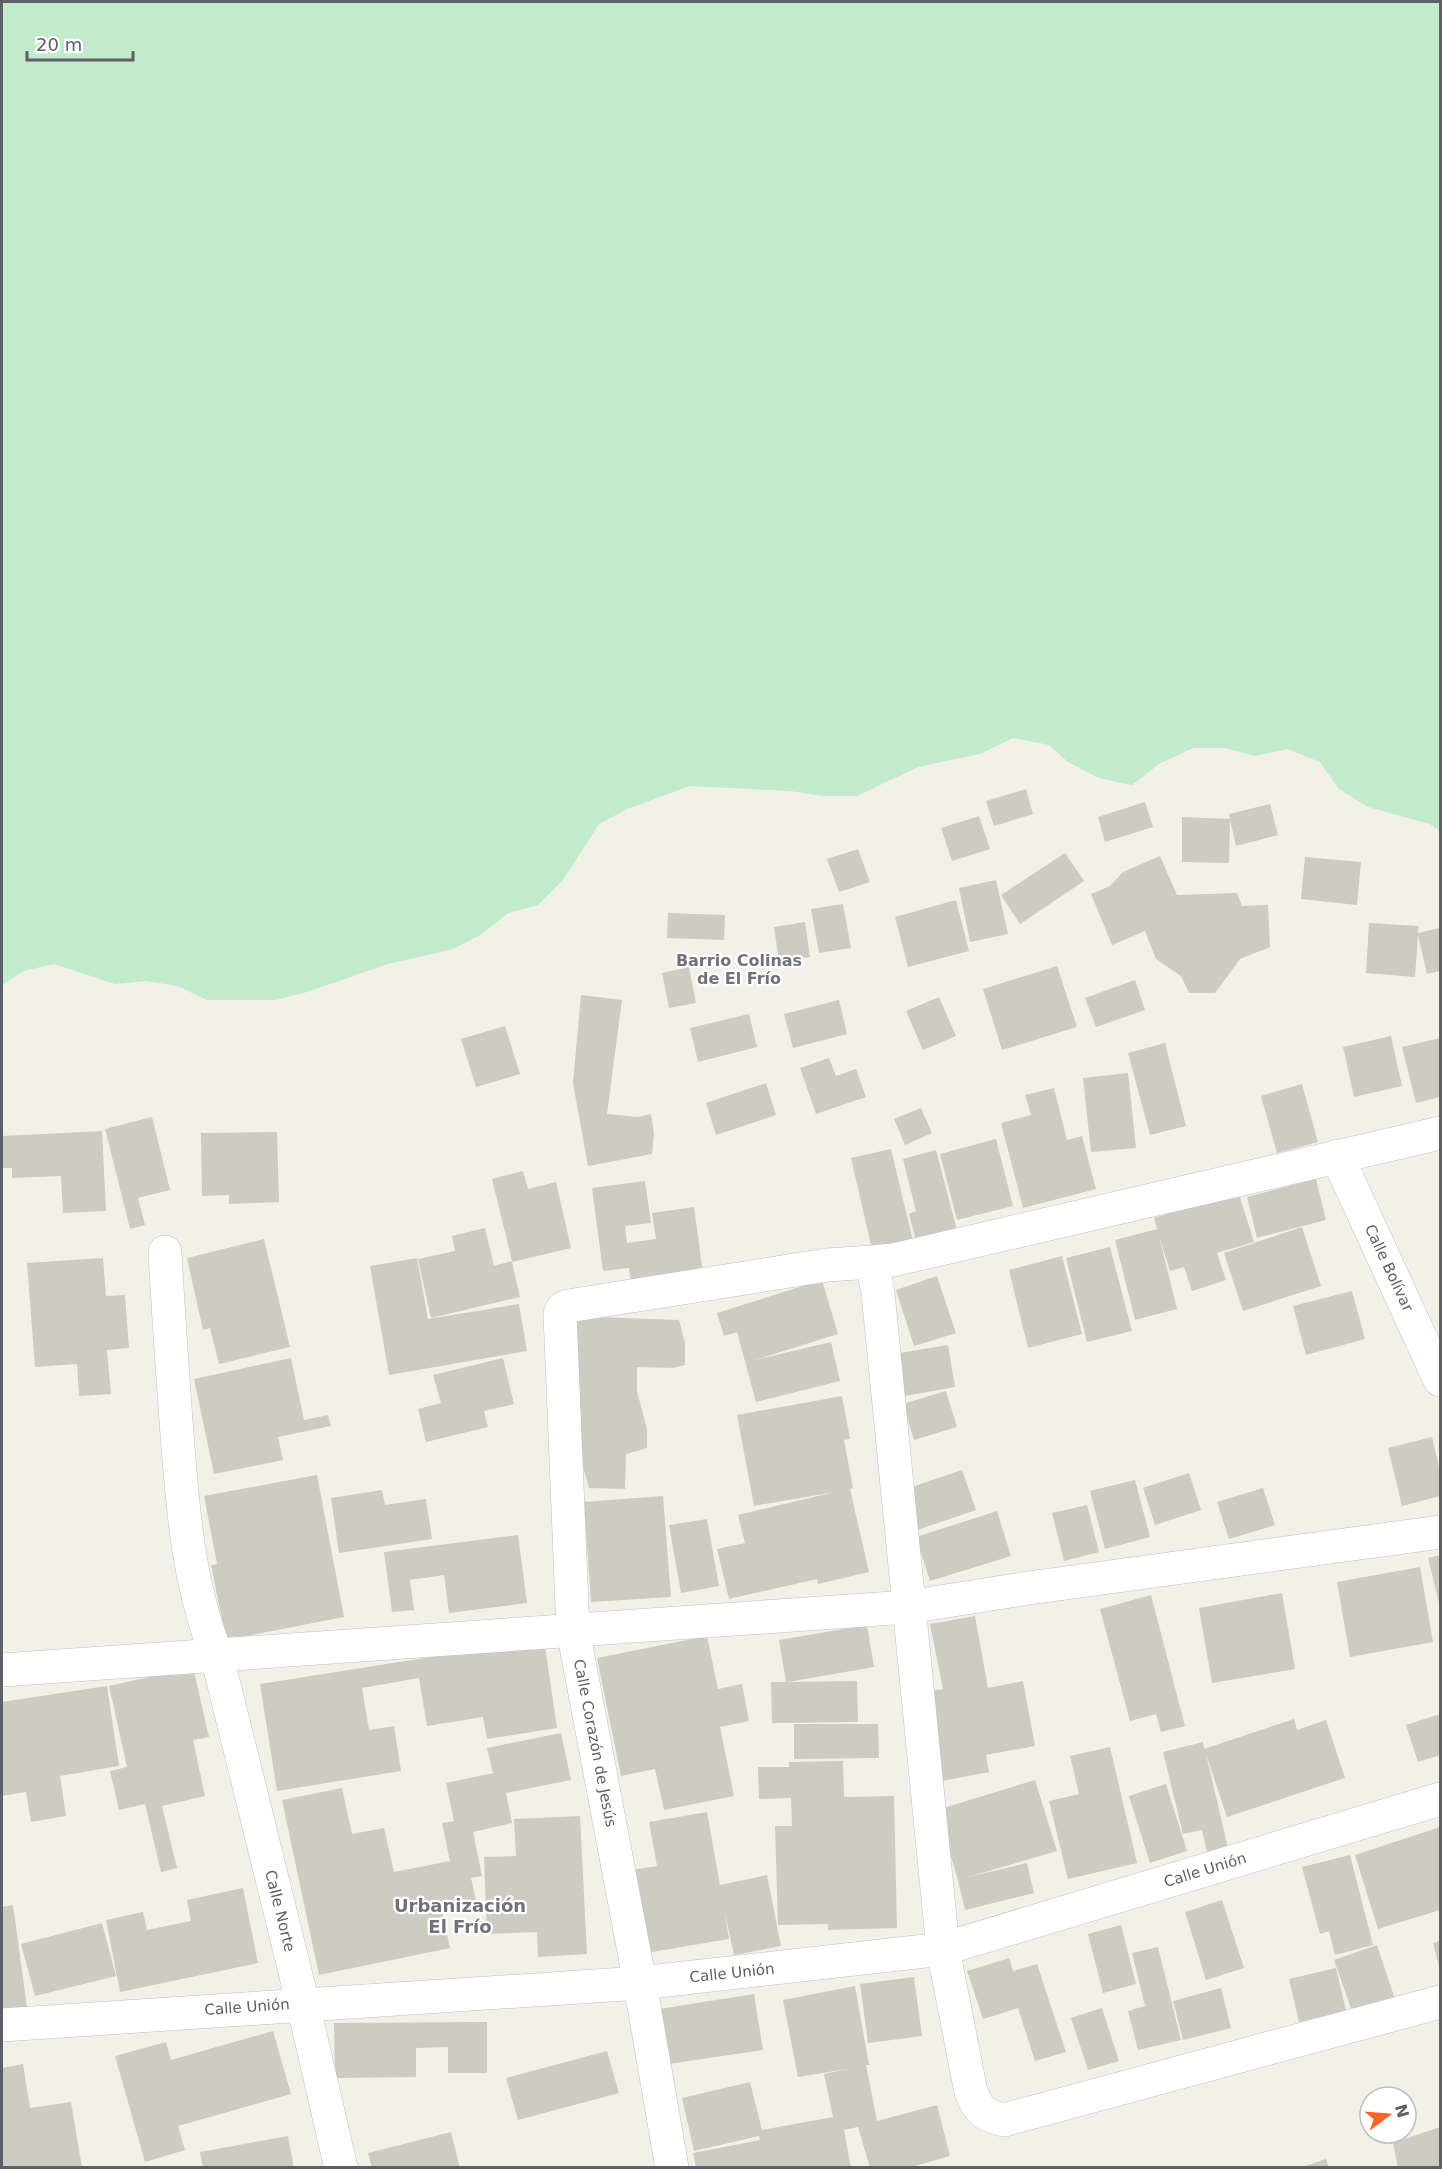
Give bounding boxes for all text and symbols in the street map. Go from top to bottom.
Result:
scale bar [27,24,134,62]
text: 20 m [36,34,82,55]
district label: Barrio Colinas de El Frío [676,951,802,988]
street label: Calle Bolívar [1361,1222,1417,1315]
street label: Calle Corazón de Jesús [570,1658,620,1829]
street label: Calle Unión [1162,1849,1248,1891]
street label: Calle Norte [261,1868,299,1954]
district label: Urbanización El Frío [394,1895,526,1937]
street label: Calle Unión [689,1960,775,1986]
street label: Calle Unión [204,1995,290,2019]
north arrow [1358,2085,1418,2145]
text: N [1391,2102,1413,2120]

